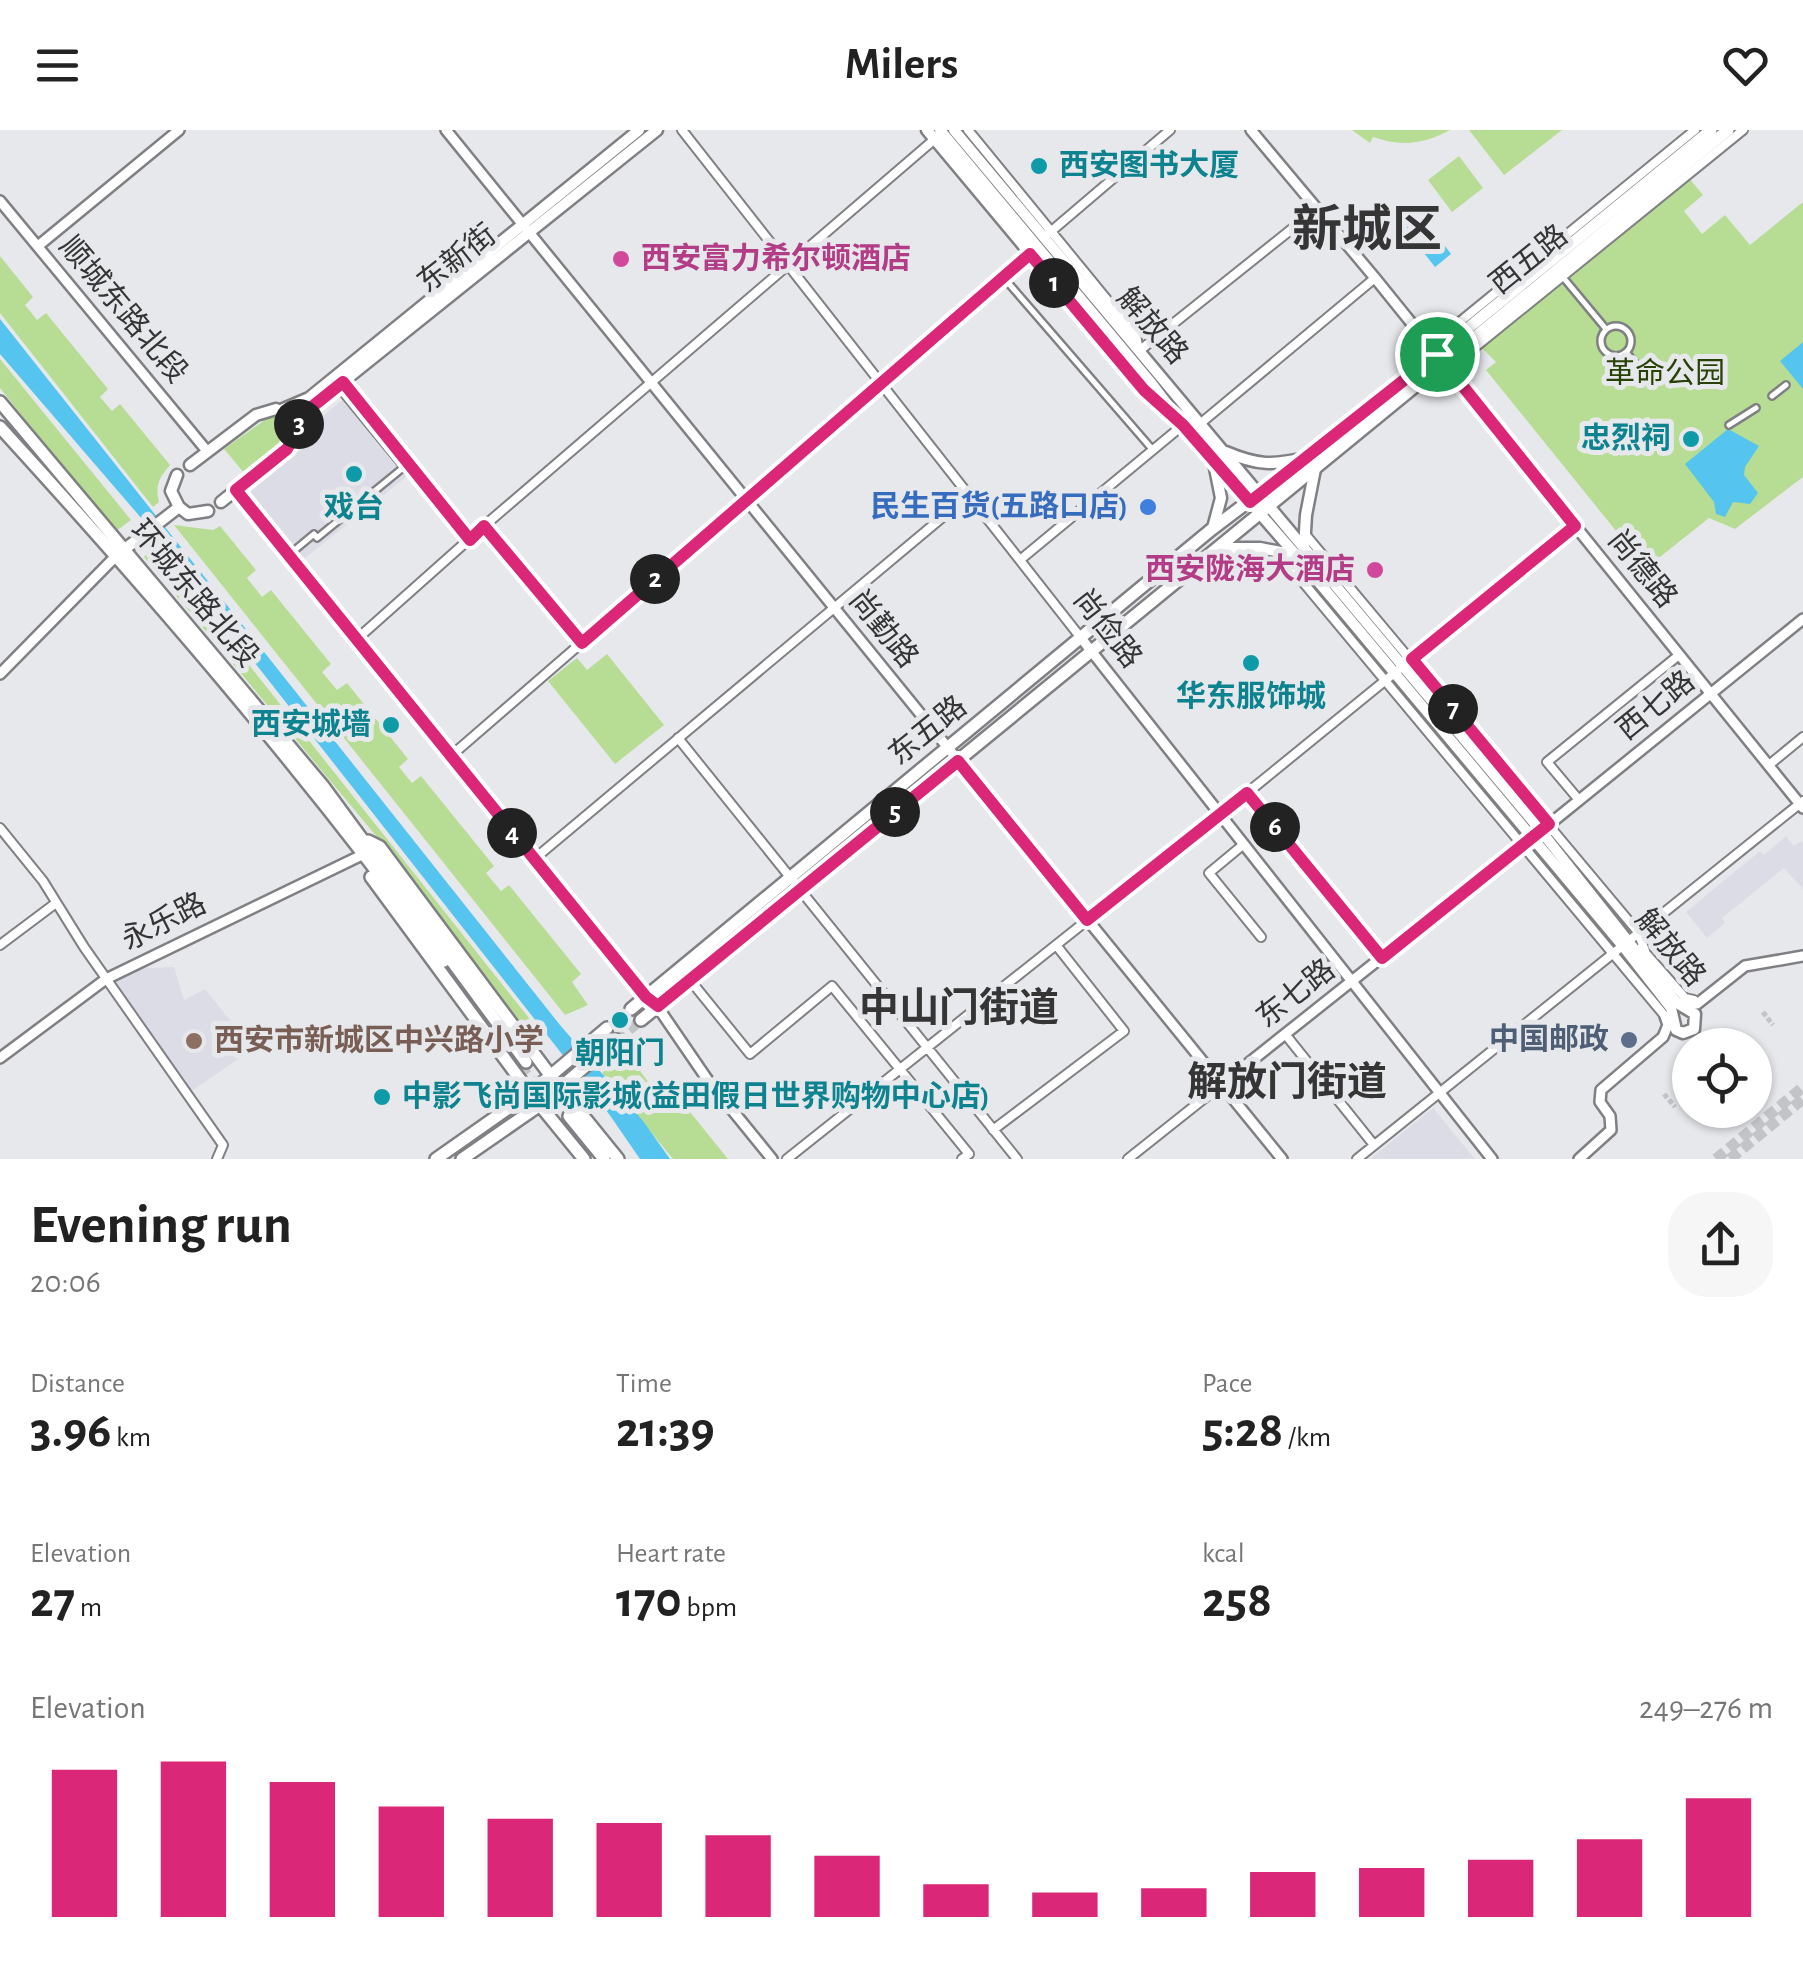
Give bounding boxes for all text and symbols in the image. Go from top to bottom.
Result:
icon: menu [30,38,85,93]
icon: heart [1718,38,1773,93]
text: Milers [845,42,958,87]
place label: 西安图书大厦 [1059,149,1239,181]
marker: 西安图书大厦 [1028,155,1050,177]
district label: 新城区 [1292,203,1442,256]
street label: 东新街 [411,218,502,299]
street label: 西五路 [1483,218,1573,300]
street label: 顺城东路北段 [54,230,194,389]
place label: 西安富力希尔顿酒店 [641,242,911,274]
marker: 西安富力希尔顿酒店 [610,248,632,270]
pin: 1 [1029,258,1079,308]
text: 1 [1049,269,1059,297]
street label: 解放路 [1111,281,1194,370]
pin [1395,312,1480,397]
icon: arrive [1410,327,1465,382]
park label: 革命公园 [1605,357,1725,389]
pin: 3 [274,399,324,449]
text: 3 [293,410,305,438]
place label: 忠烈祠 [1581,422,1671,454]
marker: 忠烈祠 [1680,428,1702,450]
marker: 戏台 [343,463,365,485]
place label: 民生百货(五路口店) [870,490,1128,522]
place label: 戏台 [324,491,384,523]
marker: 民生百货(五路口店) [1137,496,1159,518]
street label: 环城东路北段 [125,514,265,673]
street label: 尚德路 [1602,523,1684,613]
place label: 西安陇海大酒店 [1145,553,1355,585]
pin: 2 [630,554,680,604]
marker: 西安陇海大酒店 [1364,559,1386,581]
text: 2 [648,565,662,593]
street label: 尚勤路 [843,583,925,673]
street label: 尚俭路 [1067,583,1148,674]
marker: 华东服饰城 [1240,652,1262,674]
street label: 西七路 [1610,664,1700,746]
place label: 华东服饰城 [1176,680,1326,712]
pin: 7 [1428,684,1478,734]
street label: 东五路 [882,689,972,771]
text: 7 [1447,695,1459,723]
place label: 西安城墙 [251,708,371,740]
marker: 西安城墙 [380,714,402,736]
pin: 5 [870,787,920,837]
text: 5 [889,798,901,826]
pin: 6 [1250,802,1300,852]
pin: 4 [487,808,537,858]
text: 6 [1268,813,1282,841]
text: 4 [505,819,519,847]
street label: 永乐路 [116,886,211,956]
street label: 解放路 [1630,903,1712,992]
street label: 东七路 [1250,953,1341,1034]
district label: 中山门街道 [859,986,1059,1029]
marker: 朝阳门 [609,1009,631,1031]
place label: 中国邮政 [1489,1023,1609,1055]
place label: 西安市新城区中兴路小学 [214,1024,544,1056]
map controls [1672,1028,1772,1128]
button: locate [1672,1028,1772,1128]
marker: 中国邮政 [1618,1029,1640,1051]
marker: 西安市新城区中兴路小学 [183,1030,205,1052]
place label: 朝阳门 [575,1037,665,1069]
district label: 解放门街道 [1187,1060,1387,1103]
place label: 中影飞尚国际影城(益田假日世界购物中心店) [402,1080,990,1112]
marker: 中影飞尚国际影城(益田假日世界购物中心店) [371,1086,393,1108]
button: share [1668,1192,1773,1297]
text: Evening run [30,1198,292,1253]
text: 20:06 [30,1266,101,1298]
text: Distance [30,1370,125,1398]
text: Time [616,1370,672,1398]
text: Pace [1202,1370,1252,1398]
text: 3.96 [30,1406,111,1456]
text: 21:39 [616,1406,715,1456]
text: 5:28 [1202,1406,1283,1456]
text: km [111,1424,151,1452]
text: /km [1283,1424,1331,1452]
text: Elevation [30,1540,131,1568]
text: Heart rate [616,1540,726,1568]
text: kcal [1202,1540,1245,1568]
text: 27 [30,1576,75,1626]
text: 170 [616,1576,682,1626]
text: 258 [1202,1576,1272,1626]
text: m [75,1594,102,1622]
text: bpm [682,1594,737,1622]
text: Elevation [30,1692,146,1724]
text: 249–276 m [1639,1692,1773,1724]

